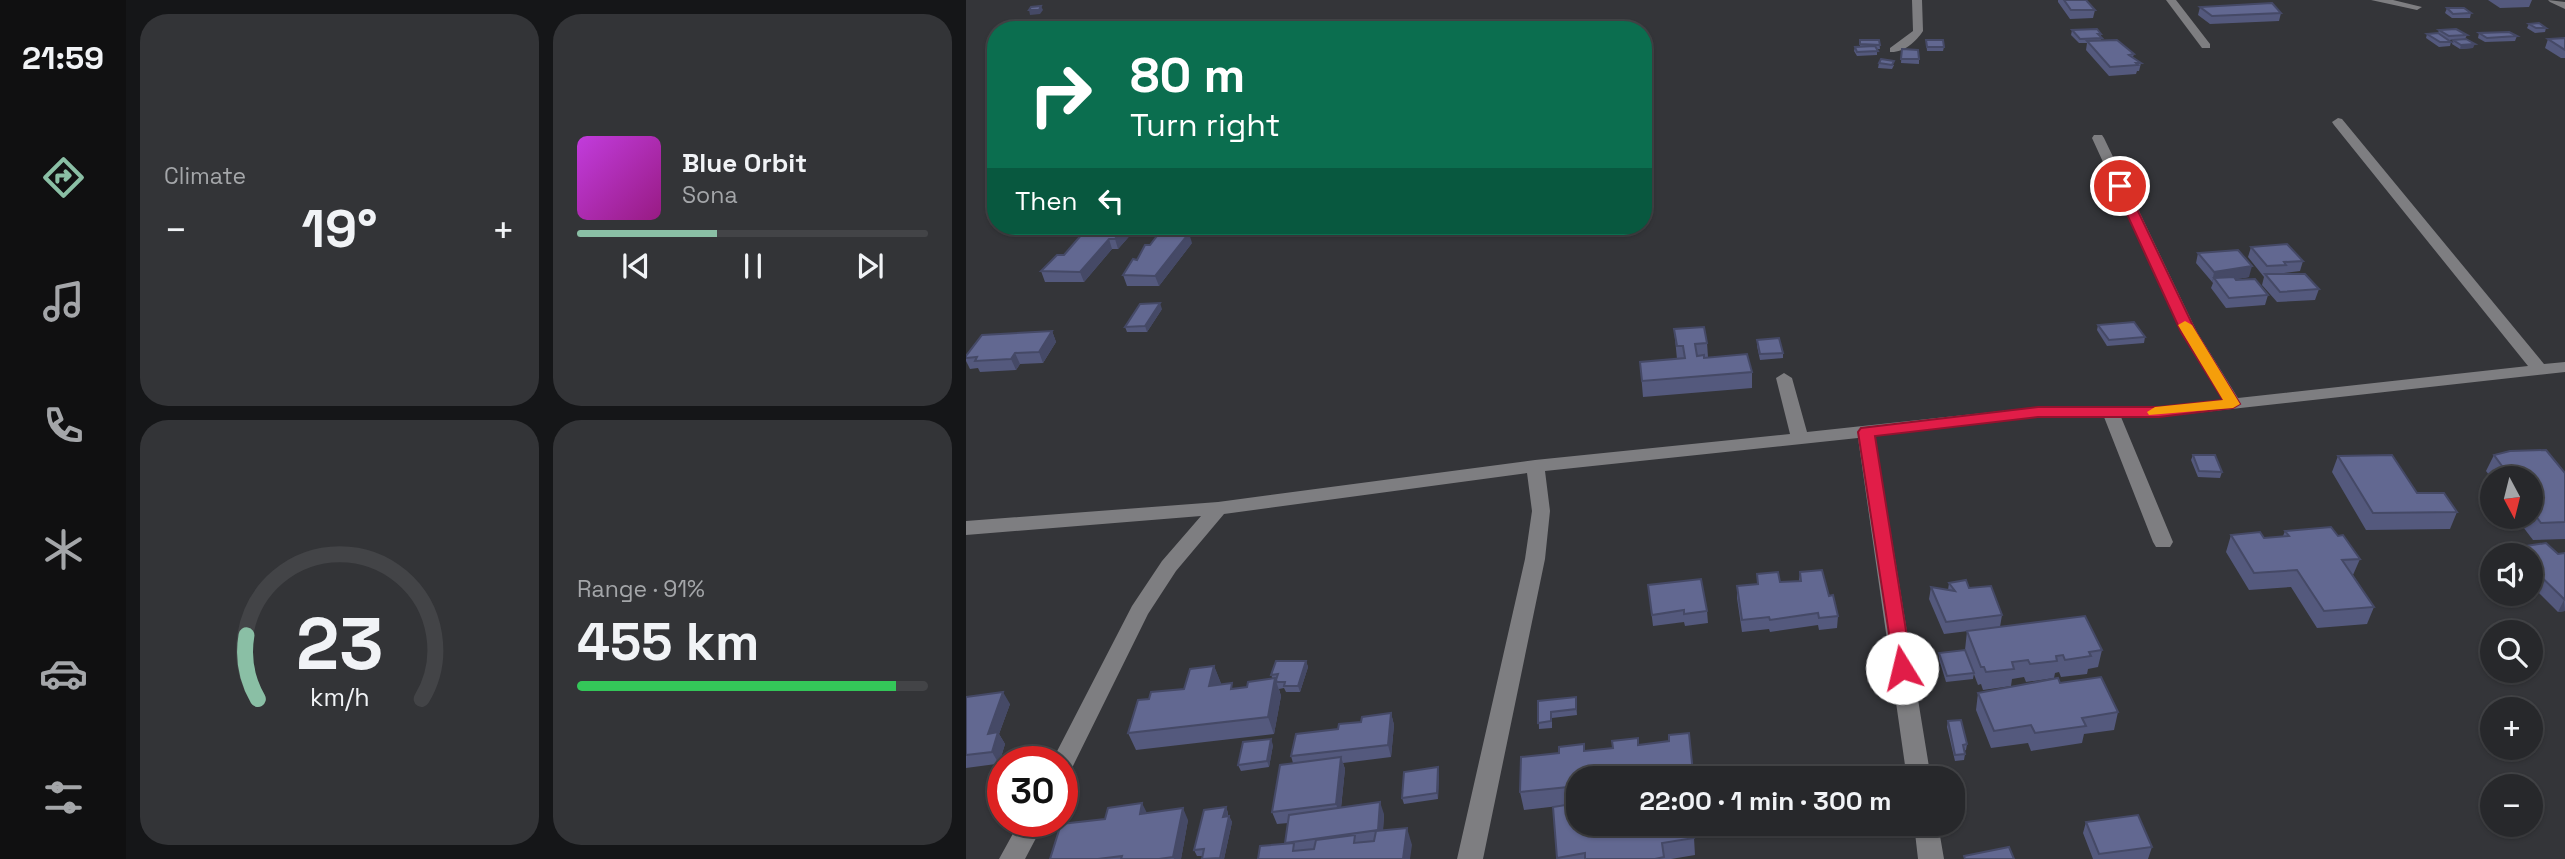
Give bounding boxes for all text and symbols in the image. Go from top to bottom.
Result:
text: 21:59 [22,38,104,78]
text: 80 m [1130,44,1245,106]
icon: right [1015,49,1106,140]
text: Turn right [1130,105,1280,145]
text: Blue Orbit [682,146,807,180]
icon: directions [39,153,88,202]
pin [2090,156,2150,216]
text: Climate [164,161,246,191]
icon: arrive [2101,167,2139,205]
text: Sona [682,180,738,210]
icon: left [1092,182,1130,220]
text: Then [1015,184,1078,218]
text: 19° [301,196,378,262]
text: − [164,206,188,254]
text: + [491,206,515,254]
icon: previous [617,247,655,285]
icon: pause [734,247,772,285]
icon: next [851,247,889,285]
icon: music [39,277,88,326]
icon: phone [39,401,88,450]
north arrow [2480,466,2543,528]
map controls [2480,466,2543,837]
icon: climate [39,525,88,574]
button: sound [2480,543,2543,606]
text: Range · 91% [577,574,705,604]
text: 23 [296,597,383,690]
text: 455 km [577,609,759,675]
button: search [2480,620,2543,683]
position arrow [1865,631,1939,705]
icon: car [39,649,88,698]
text: km/h [310,680,369,712]
button: + [2480,697,2543,760]
speed limit sign: 30 [987,746,1078,837]
icon: filters [39,773,88,822]
button: − [2480,774,2543,837]
text: 22:00 · 1 min · 300 m [1640,784,1891,818]

